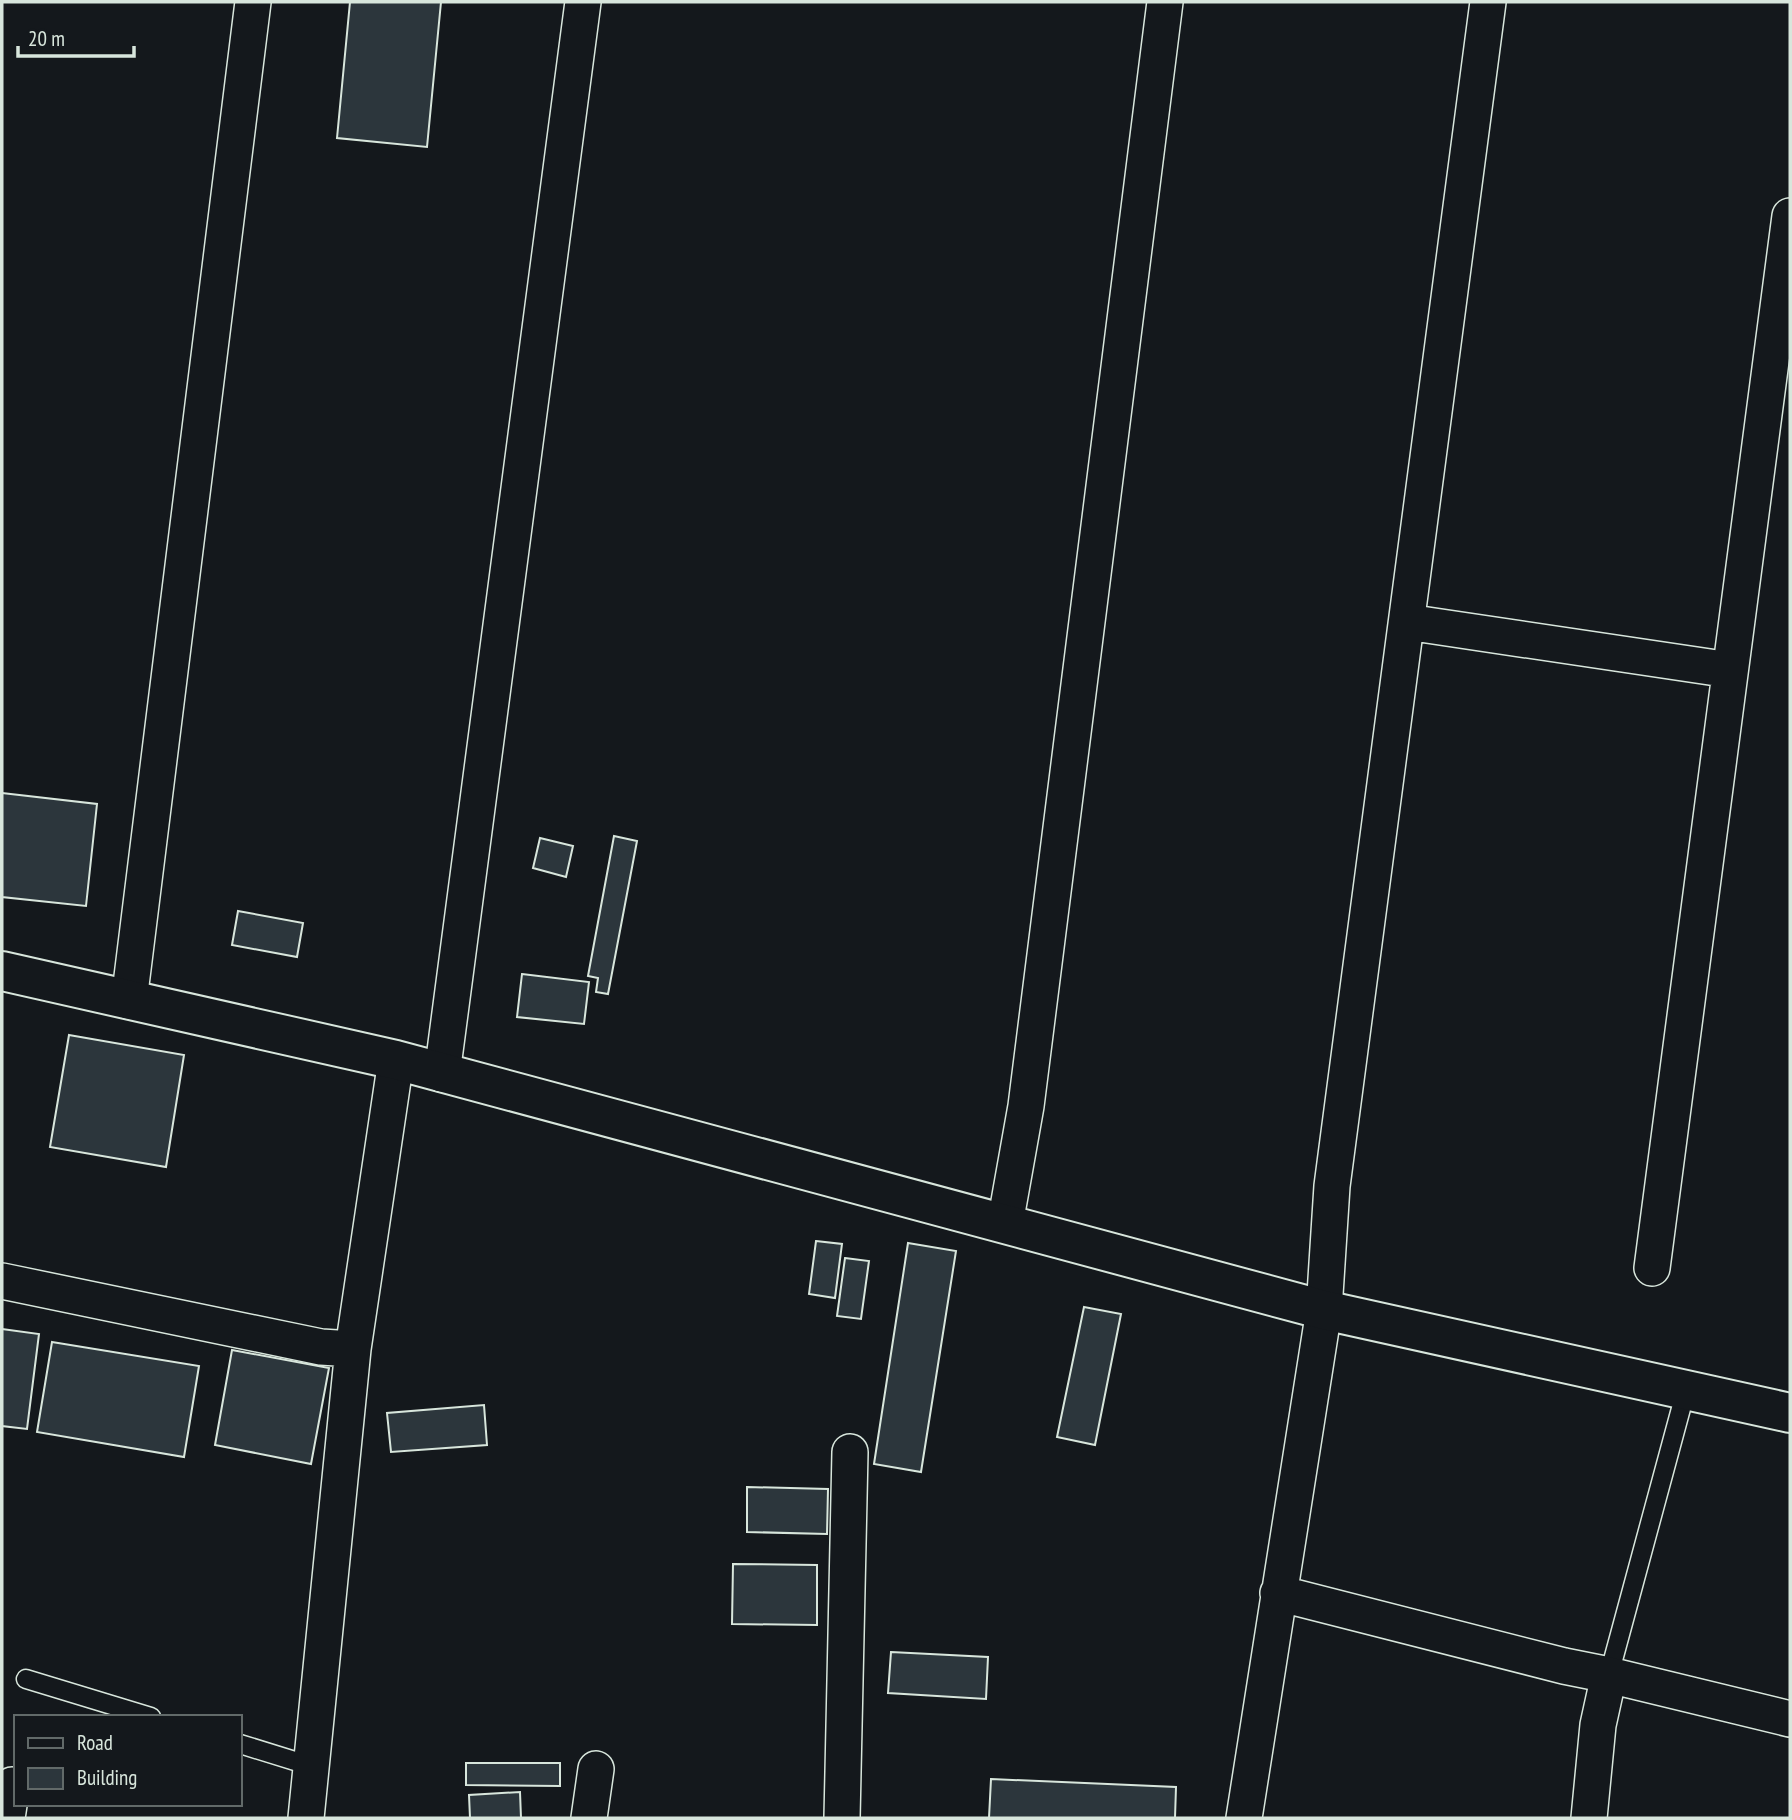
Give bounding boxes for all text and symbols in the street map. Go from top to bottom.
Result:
scale bar [18,14,133,58]
text: 20 m [28,25,65,52]
legend [14,1715,242,1806]
text: Road [77,1729,113,1756]
text: Building [77,1764,137,1791]

